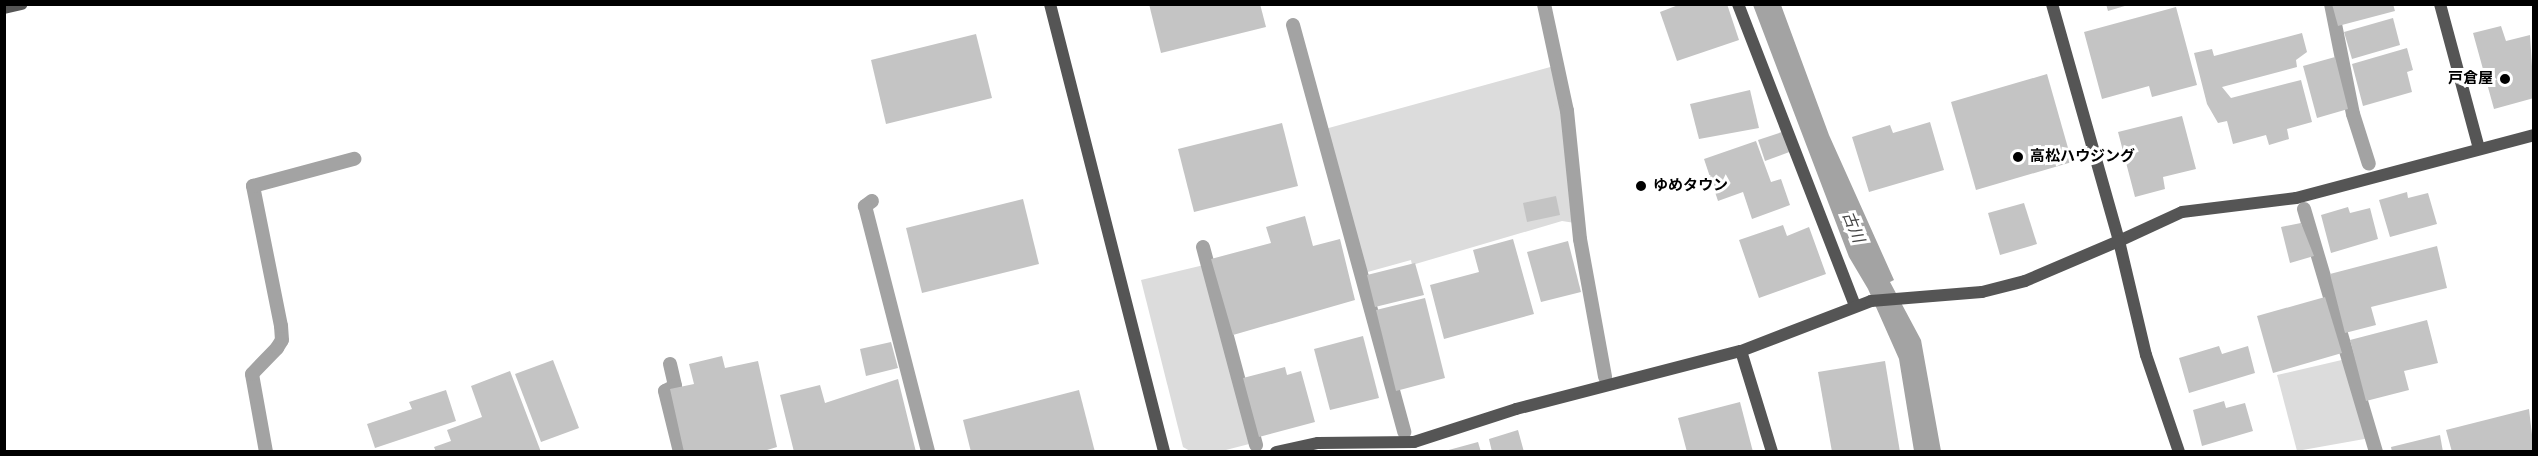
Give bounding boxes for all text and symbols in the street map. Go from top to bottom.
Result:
place label: 戸倉屋 [2448,70,2493,88]
marker: 戸倉屋 [2498,72,2512,86]
place label: 高松ハウジング [2030,148,2135,166]
marker: 高松ハウジング [2011,150,2025,164]
place label: ゆめタウン [1653,177,1728,195]
marker: ゆめタウン [1634,179,1648,193]
water label: 古川 [1838,209,1868,245]

